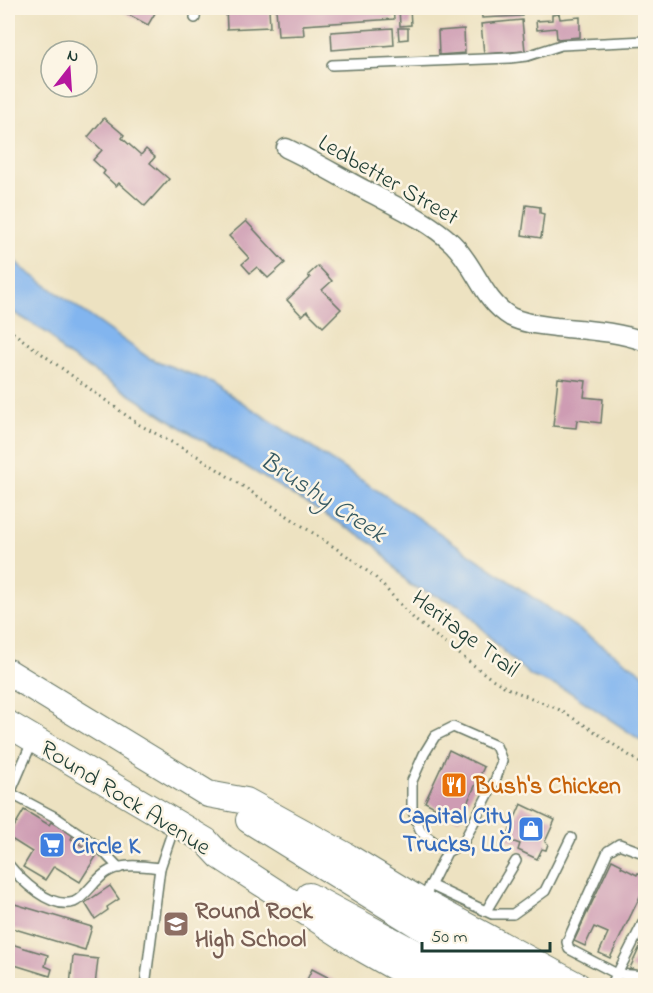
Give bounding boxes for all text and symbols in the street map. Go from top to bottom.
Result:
north arrow [39,39,99,99]
text: N [64,44,82,70]
street label: Ledbetter Street [311,127,465,236]
water label: Brushy Creek [252,443,394,555]
street label: Heritage Trail [403,583,526,687]
street label: Round Rock Avenue [33,733,217,866]
restaurant icon: Bush's Chicken [439,770,469,800]
place label: Bush's Chicken [473,770,621,805]
place label: Capital City Trucks, LLC [399,800,512,863]
shop icon: Capital City Trucks, LLC [516,814,546,844]
supermarket icon: Circle K [37,830,67,860]
place label: Circle K [72,830,141,865]
place label: Round Rock High School [195,895,313,959]
school or university icon: Round Rock High School [161,909,191,939]
scale bar [422,915,550,953]
text: 50 m [431,925,468,951]

